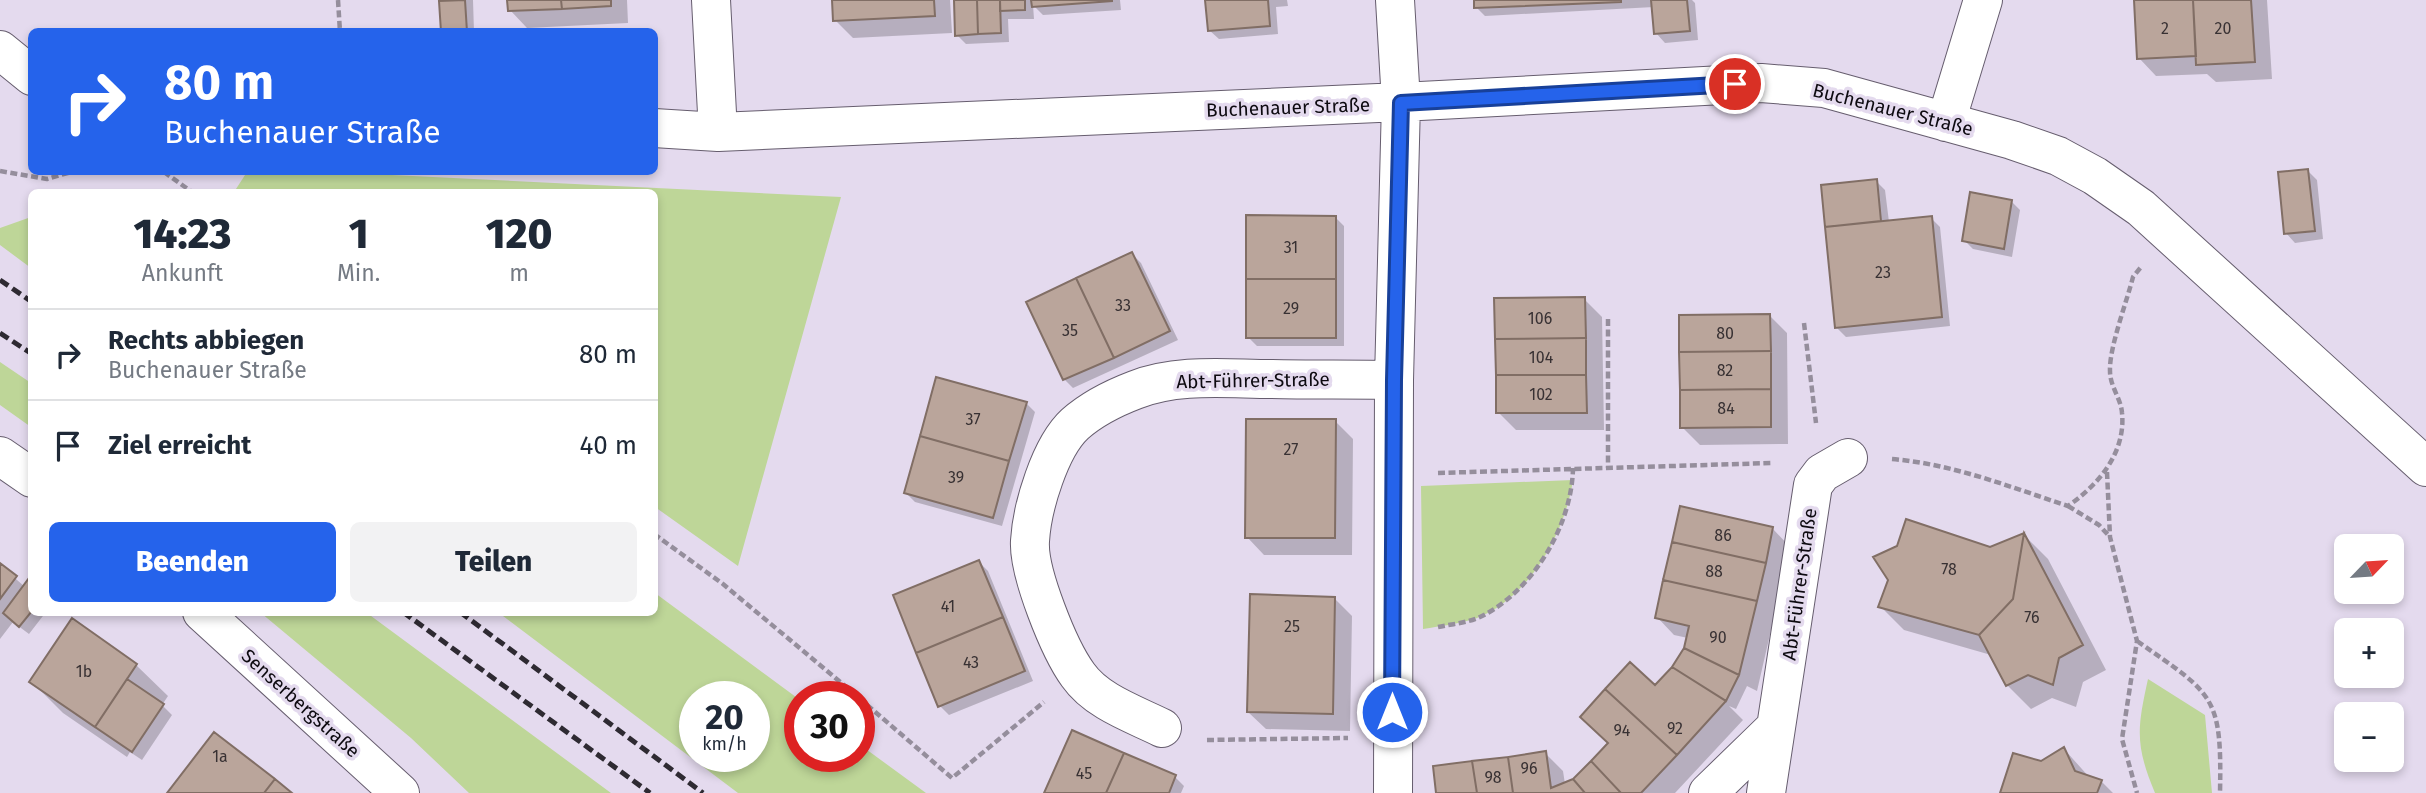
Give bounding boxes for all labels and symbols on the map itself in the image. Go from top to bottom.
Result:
house number: 2 [2161,19,2169,38]
house number: 20 [2215,19,2231,38]
pin [1705,54,1765,114]
street label: Buchenauer Straße [1810,78,1975,141]
street label: Buchenauer Straße [1206,93,1371,122]
house number: 31 [1284,238,1298,257]
house number: 23 [1875,263,1891,282]
house number: 33 [1115,296,1131,315]
house number: 29 [1283,299,1299,318]
house number: 106 [1528,309,1552,328]
house number: 35 [1062,321,1078,340]
house number: 80 [1716,324,1734,343]
house number: 104 [1529,348,1554,367]
house number: 82 [1717,361,1733,380]
street label: Abt-Führer-Straße [1176,368,1330,393]
house number: 102 [1529,385,1553,404]
house number: 84 [1717,399,1735,418]
house number: 37 [965,410,981,429]
house number: 27 [1284,440,1298,459]
house number: 39 [948,468,964,487]
street label: Abt-Führer-Straße [1777,507,1822,662]
house number: 86 [1714,526,1732,545]
north arrow [2334,534,2404,604]
house number: 78 [1941,560,1957,579]
house number: 88 [1705,562,1723,581]
house number: 41 [941,597,955,616]
house number: 76 [2024,608,2040,627]
house number: 25 [1284,617,1300,636]
house number: 90 [1709,628,1727,647]
street label: Senserbergstraße [237,644,365,763]
house number: 43 [963,653,979,672]
house number: 1b [76,662,92,681]
position arrow [1355,675,1429,749]
speed limit sign: 30 [784,681,875,772]
house number: 92 [1667,719,1683,738]
house number: 94 [1614,721,1631,740]
house number: 1a [212,747,228,766]
house number: 96 [1521,759,1537,778]
house number: 45 [1076,764,1092,783]
house number: 98 [1484,768,1502,787]

